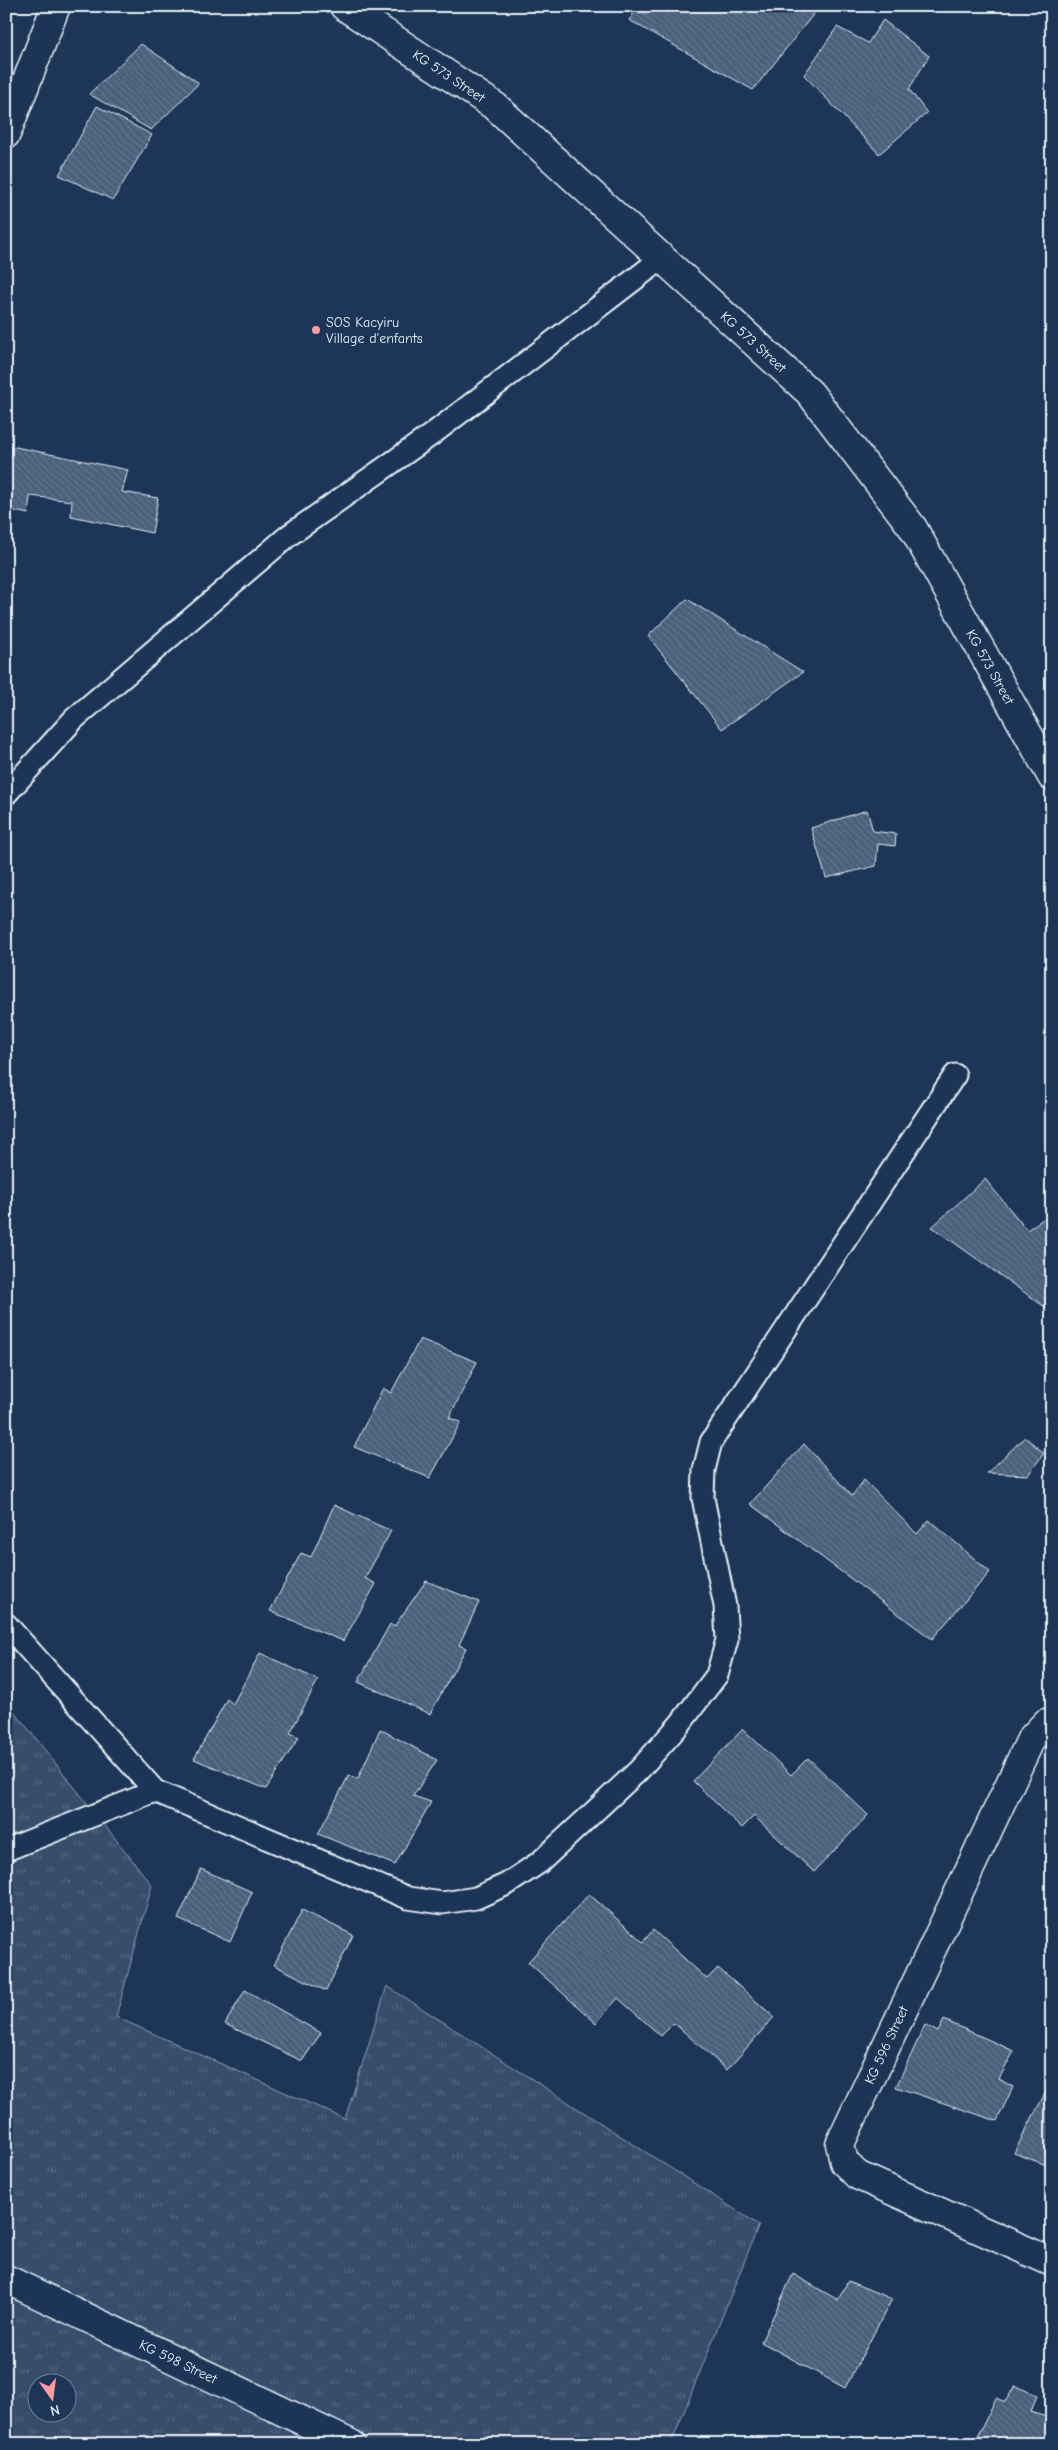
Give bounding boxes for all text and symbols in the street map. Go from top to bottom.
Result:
street label: KG 573 Street [409,46,489,107]
street label: KG 573 Street [717,308,790,377]
place label: SOS Kacyiru Village d'enfants [326,314,423,347]
marker: SOS Kacyiru Village d'enfants [310,324,322,336]
street label: KG 573 Street [962,627,1018,708]
street label: KG 596 Street [861,2003,912,2087]
street label: KG 598 Street [137,2336,221,2388]
north arrow [28,2372,78,2422]
text: N [49,2401,62,2419]

